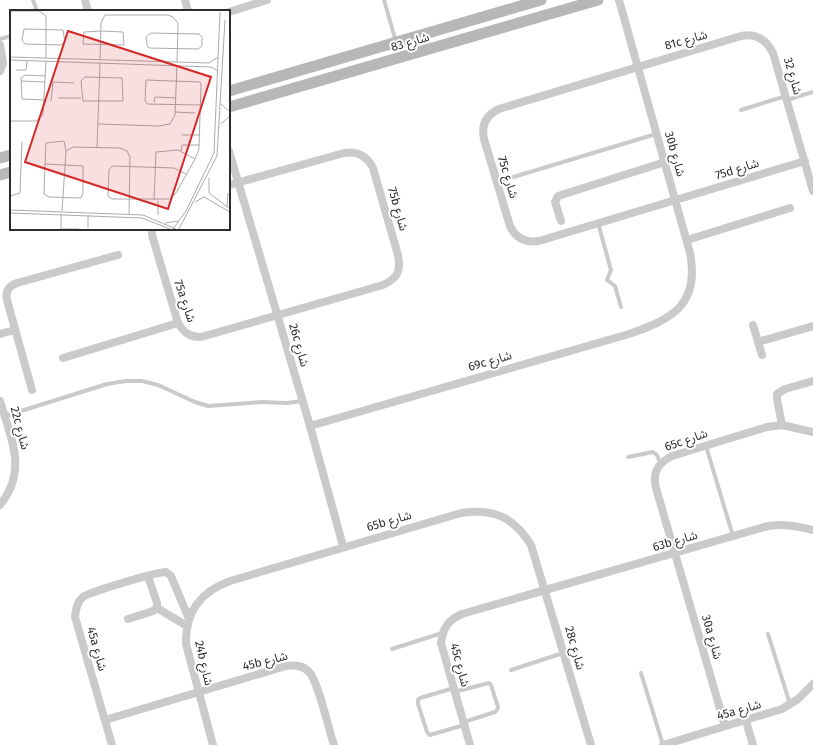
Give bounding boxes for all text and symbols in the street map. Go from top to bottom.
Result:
inset map [10,10,230,230]
street label: 81c شارع [663,27,710,55]
street label: شارع 83 [389,30,431,56]
street label: شارع 32 [779,56,805,97]
street label: 30b شارع [660,130,688,179]
street label: 75c شارع [493,154,521,200]
street label: 75d شارع [713,156,761,184]
street label: 75b شارع [383,186,411,233]
street label: 75a شارع [169,278,199,325]
street label: 26c شارع [284,322,312,369]
street label: 69c شارع [467,348,514,376]
street label: 22c شارع [6,405,32,452]
street label: 65c شارع [663,426,710,456]
street label: 65b شارع [365,508,414,536]
street label: 63b شارع [651,528,700,556]
street label: 30a شارع [697,613,725,661]
street label: 45a شارع [82,625,110,673]
street label: 28c شارع [560,625,588,672]
street label: 24b شارع [190,639,216,687]
street label: 45c شارع [446,642,473,689]
street label: 45b شارع [241,649,289,675]
street label: 45a شارع [715,697,763,725]

